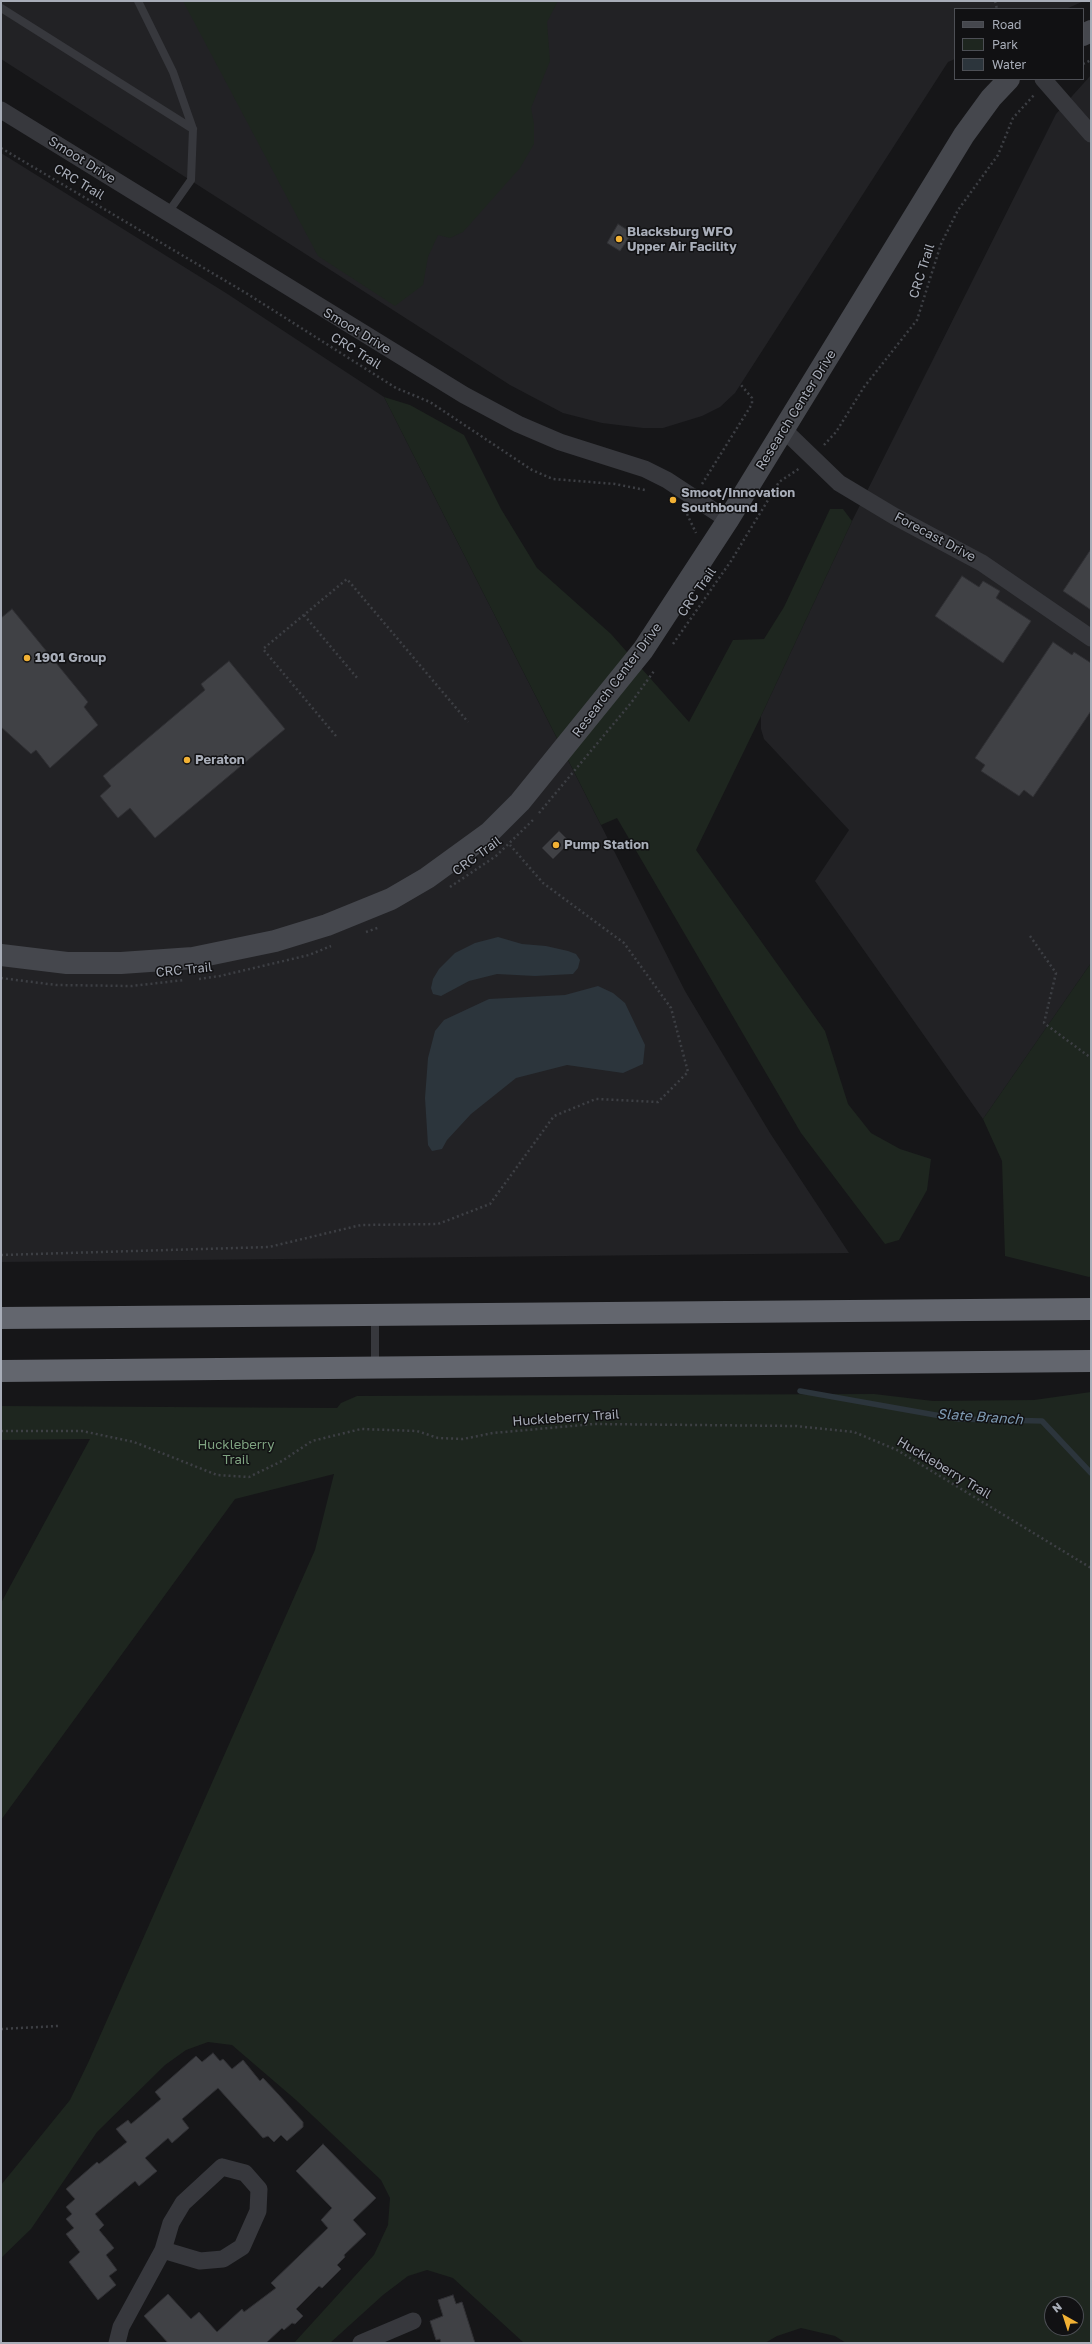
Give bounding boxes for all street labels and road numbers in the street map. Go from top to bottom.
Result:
street label: Smoot Drive [46,133,118,187]
street label: CRC Trail [51,161,107,203]
street label: CRC Trail [906,242,938,300]
street label: Smoot Drive [320,305,394,357]
street label: CRC Trail [328,329,384,373]
street label: Research Center Drive [753,347,839,473]
street label: Forecast Drive [892,509,978,565]
street label: CRC Trail [674,564,720,620]
street label: Research Center Drive [569,620,665,740]
street label: CRC Trail [450,833,504,879]
street label: CRC Trail [155,959,213,981]
street label: Huckleberry Trail [512,1406,620,1430]
street label: Huckleberry Trail [894,1434,994,1502]

